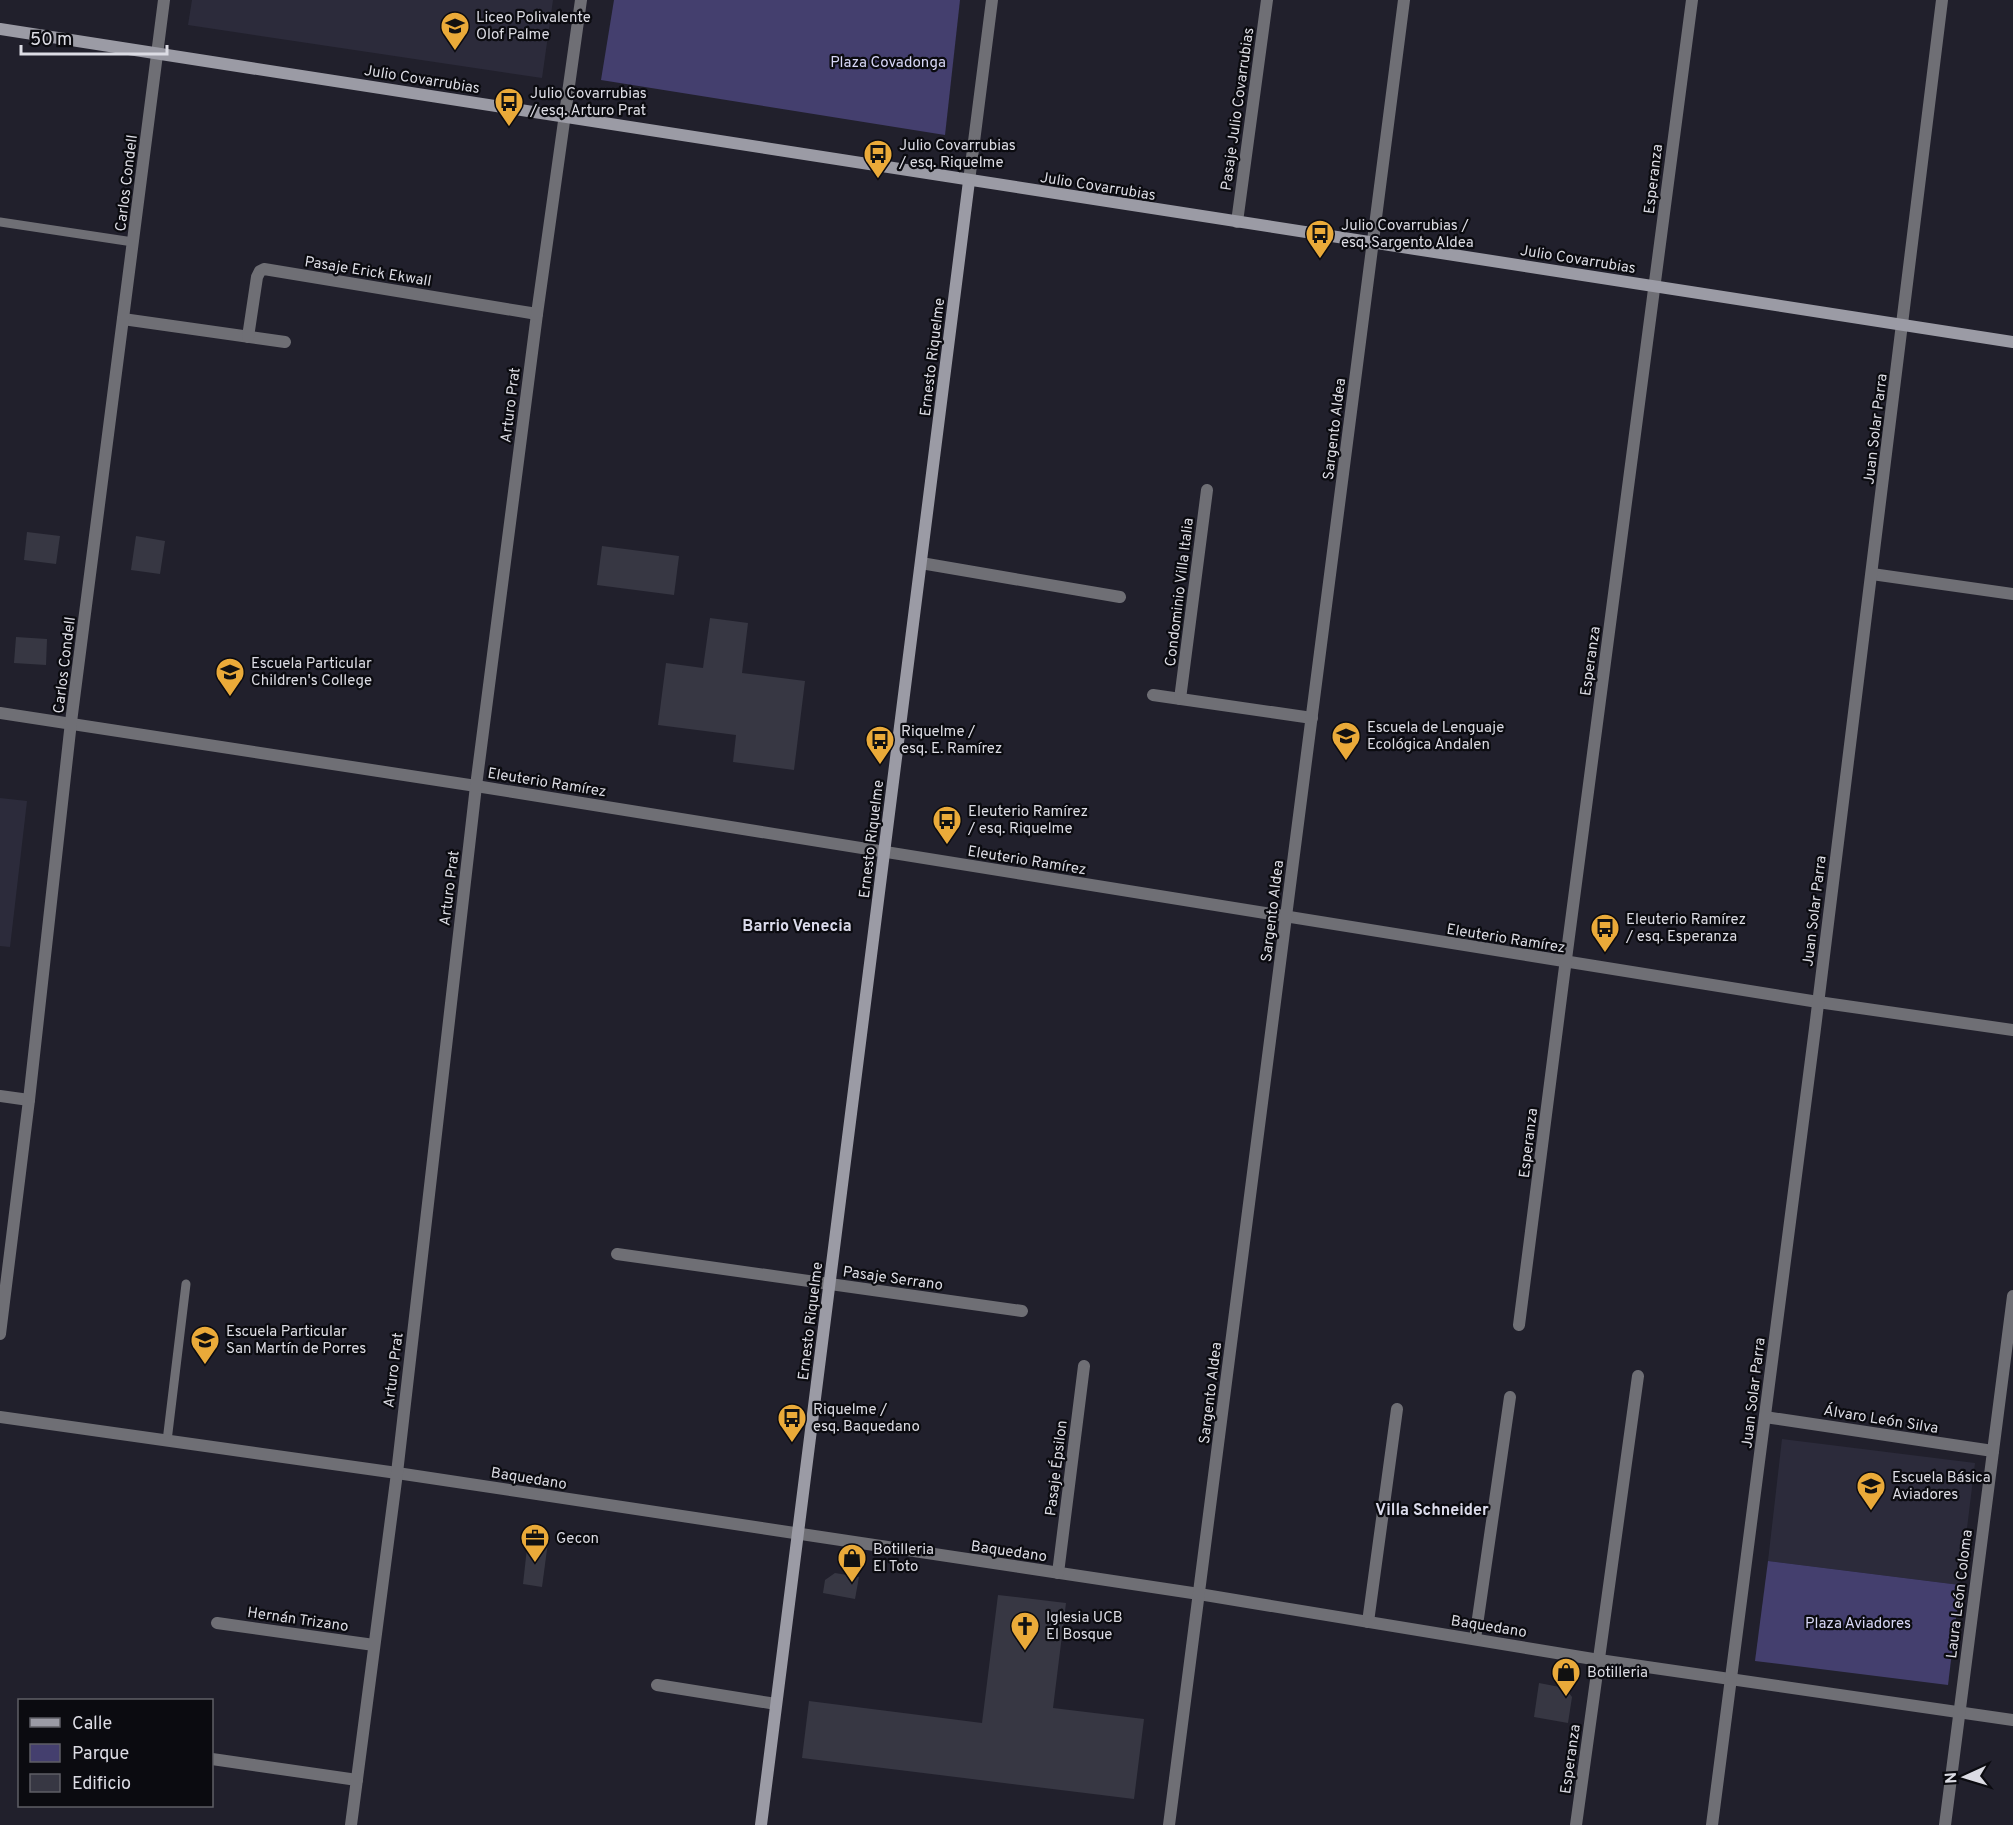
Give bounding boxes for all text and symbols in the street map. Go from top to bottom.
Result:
place label: Liceo Polivalente Olof Palme [476,9,591,45]
school or university icon: Liceo Polivalente Olof Palme [439,10,471,52]
scale bar [21,18,166,56]
street label: Pasaje Julio Covarrubias [1218,26,1259,192]
text: 50 m [30,29,72,52]
park label: Plaza Covadonga [830,54,946,73]
street label: Julio Covarrubias [363,62,481,99]
place label: Julio Covarrubias / esq. Arturo Prat [529,85,647,121]
bus stop icon: Julio Covarrubias / esq. Arturo Prat [493,86,525,128]
street label: Carlos Condell [112,134,143,233]
place label: Julio Covarrubias / esq. Riquelme [898,137,1016,173]
bus stop icon: Julio Covarrubias / esq. Riquelme [862,138,894,180]
street label: Esperanza [1641,143,1668,215]
street label: Julio Covarrubias [1039,169,1157,206]
place label: Julio Covarrubias / esq. Sargento Aldea [1341,217,1474,253]
bus stop icon: Julio Covarrubias / esq. Sargento Aldea [1304,218,1336,260]
street label: Julio Covarrubias [1519,242,1637,279]
street label: Pasaje Erick Ekwall [303,253,433,292]
street label: Ernesto Riquelme [917,297,950,417]
street label: Arturo Prat [497,366,526,444]
street label: Juan Solar Parra [1860,373,1893,486]
street label: Sargento Aldea [1320,377,1351,481]
street label: Condominio Villa Italia [1162,517,1199,668]
street label: Carlos Condell [50,616,81,715]
street label: Esperanza [1577,625,1606,697]
place label: Escuela Particular Children's College [251,655,372,691]
school or university icon: Escuela Particular Children's College [214,656,246,698]
place label: Escuela de Lenguaje Ecológica Andalen [1367,719,1504,755]
school or university icon: Escuela de Lenguaje Ecológica Andalen [1330,720,1362,762]
place label: Riquelme / esq. E. Ramírez [901,723,1002,759]
bus stop icon: Riquelme / esq. E. Ramírez [864,724,896,766]
street label: Eleuterio Ramírez [486,765,608,802]
street label: Ernesto Riquelme [856,779,889,899]
place label: Eleuterio Ramírez / esq. Riquelme [967,803,1088,839]
bus stop icon: Eleuterio Ramírez / esq. Riquelme [931,804,963,846]
street label: Eleuterio Ramírez [966,843,1088,880]
street label: Arturo Prat [436,849,465,927]
street label: Juan Solar Parra [1799,855,1832,968]
street label: Sargento Aldea [1258,859,1289,963]
place label: Eleuterio Ramírez / esq. Esperanza [1625,911,1746,947]
bus stop icon: Eleuterio Ramírez / esq. Esperanza [1589,912,1621,954]
district label: Barrio Venecia [742,917,852,937]
street label: Eleuterio Ramírez [1445,921,1567,958]
street label: Esperanza [1516,1107,1543,1179]
street label: Ernesto Riquelme [795,1261,828,1381]
street label: Pasaje Serrano [841,1263,944,1296]
place label: Escuela Particular San Martín de Porres [226,1323,366,1359]
school or university icon: Escuela Particular San Martín de Porres [189,1324,221,1366]
street label: Arturo Prat [380,1331,409,1409]
street label: Juan Solar Parra [1738,1337,1771,1450]
street label: Sargento Aldea [1196,1341,1227,1445]
place label: Riquelme / esq. Baquedano [813,1401,920,1437]
street label: Álvaro León Silva [1822,1401,1940,1439]
bus stop icon: Riquelme / esq. Baquedano [776,1402,808,1444]
street label: Pasaje Épsilon [1041,1419,1073,1517]
street label: Baquedano [489,1464,568,1495]
place label: Escuela Básica Aviadores [1892,1469,1991,1505]
school or university icon: Escuela Básica Aviadores [1855,1470,1887,1512]
district label: Villa Schneider [1375,1501,1489,1521]
office icon: Gecon [519,1522,551,1564]
street label: Laura León Coloma [1943,1529,1978,1660]
place label: Gecon [556,1530,599,1549]
street label: Baquedano [969,1538,1048,1567]
place label: Botilleria El Toto [873,1541,934,1577]
shop icon: Botilleria El Toto [836,1542,868,1584]
street label: Hernán Trizano [246,1604,350,1637]
place label: Iglesia UCB El Bosque [1046,1609,1123,1645]
church icon: Iglesia UCB El Bosque [1009,1610,1041,1652]
street label: Baquedano [1449,1612,1528,1643]
park label: Plaza Aviadores [1805,1615,1911,1634]
shop icon: Botilleria [1550,1656,1582,1698]
place label: Botilleria [1587,1664,1648,1683]
legend [18,1699,213,1807]
text: Calle [72,1713,112,1736]
street label: Esperanza [1557,1723,1586,1795]
text: Parque [72,1743,129,1766]
north arrow [1935,1747,1995,1807]
text: N [1942,1771,1962,1784]
text: Edificio [72,1773,131,1796]

